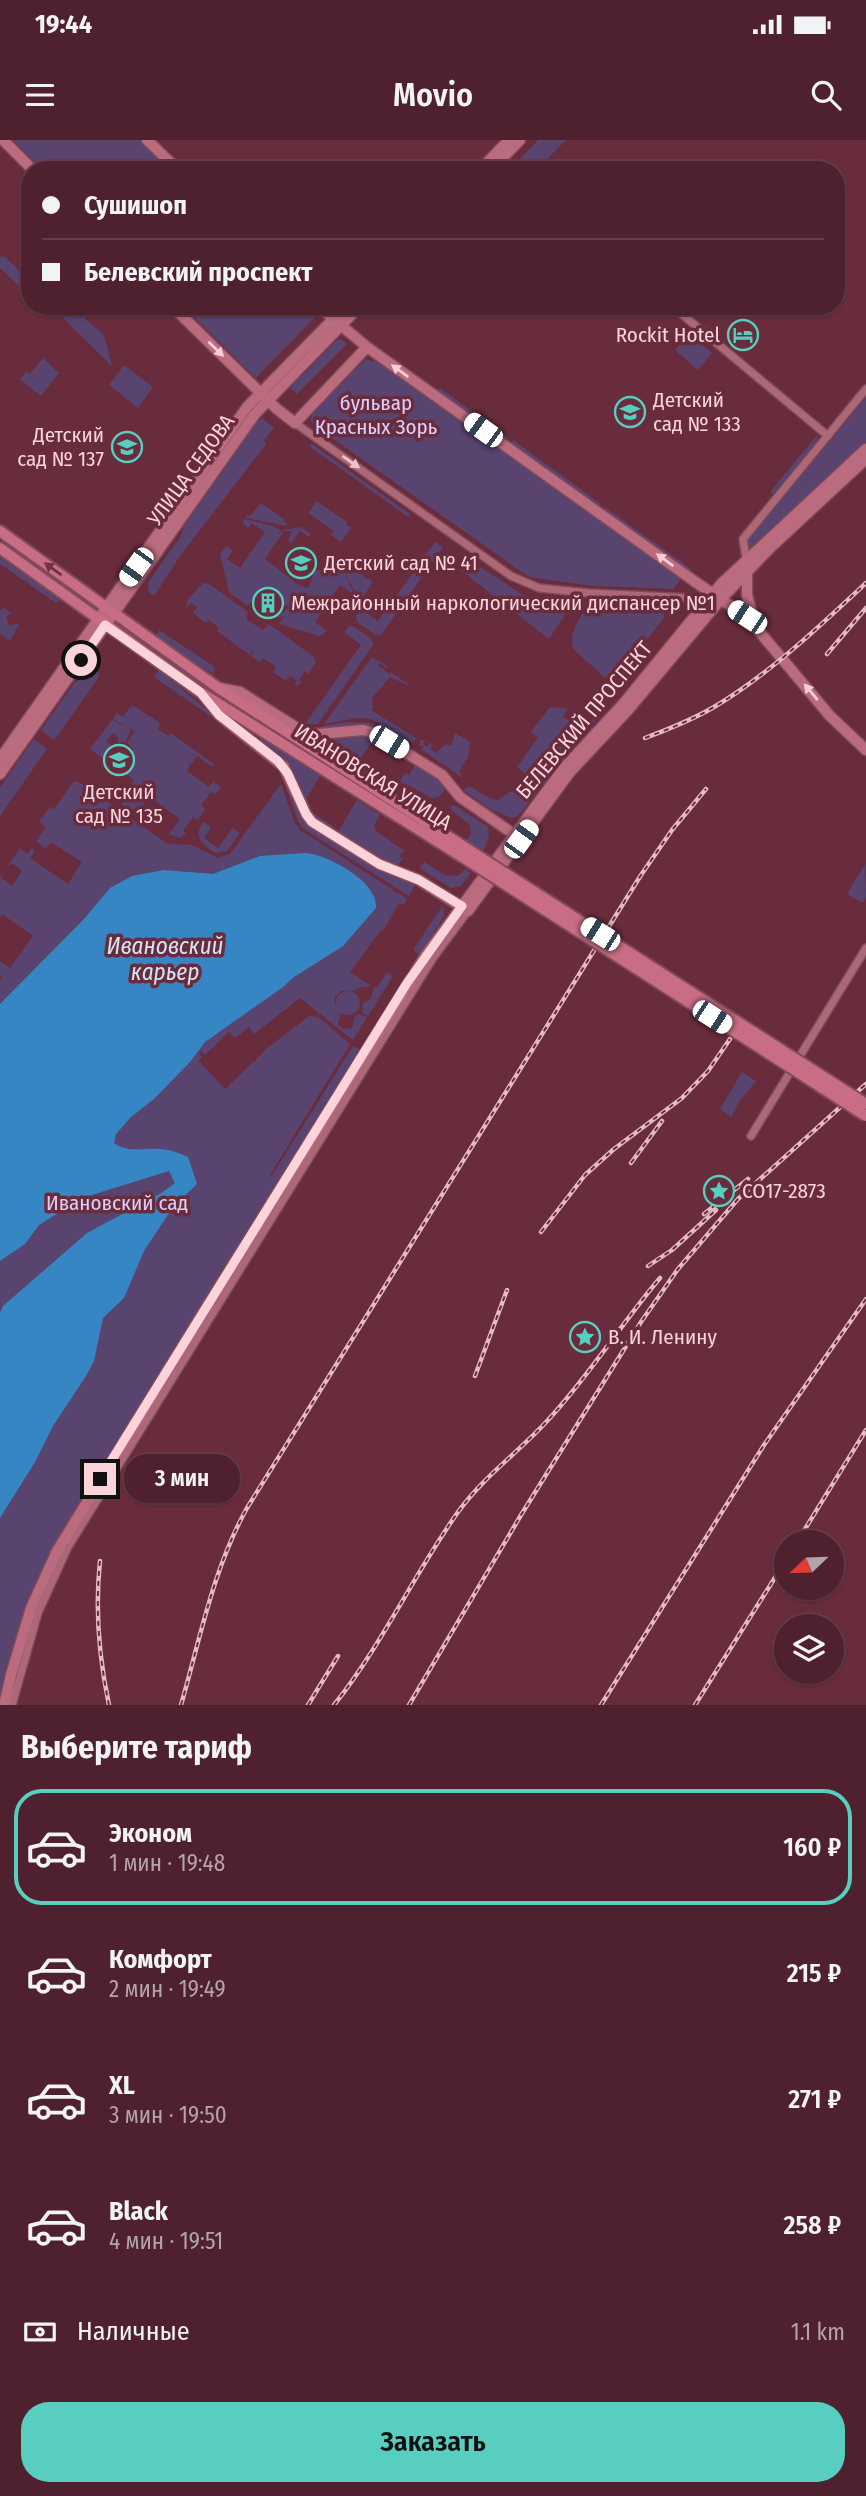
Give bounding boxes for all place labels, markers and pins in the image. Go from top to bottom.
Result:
hotel icon: Rockit Hotel [726,318,760,352]
place label: Rockit Hotel [616,322,720,348]
place label: Детский сад № 133 [652,387,741,437]
school or university icon: Детский сад № 133 [613,395,647,429]
place label: Детский сад № 137 [17,422,104,472]
school or university icon: Детский сад № 137 [110,430,144,464]
school or university icon: Детский сад № 41 [284,546,318,580]
place label: Детский сад № 41 [323,550,478,576]
building icon: Межрайонный наркологический диспансер №1 [251,586,285,620]
place label: Межрайонный наркологический диспансер №1 [291,590,715,616]
school or university icon: Детский сад № 135 [102,743,136,777]
place label: Детский сад № 135 [75,779,163,829]
place icon: СО17-2873 [702,1174,736,1208]
place label: СО17-2873 [742,1178,826,1204]
place icon: В. И. Ленину [568,1320,602,1354]
place label: В. И. Ленину [608,1324,717,1350]

